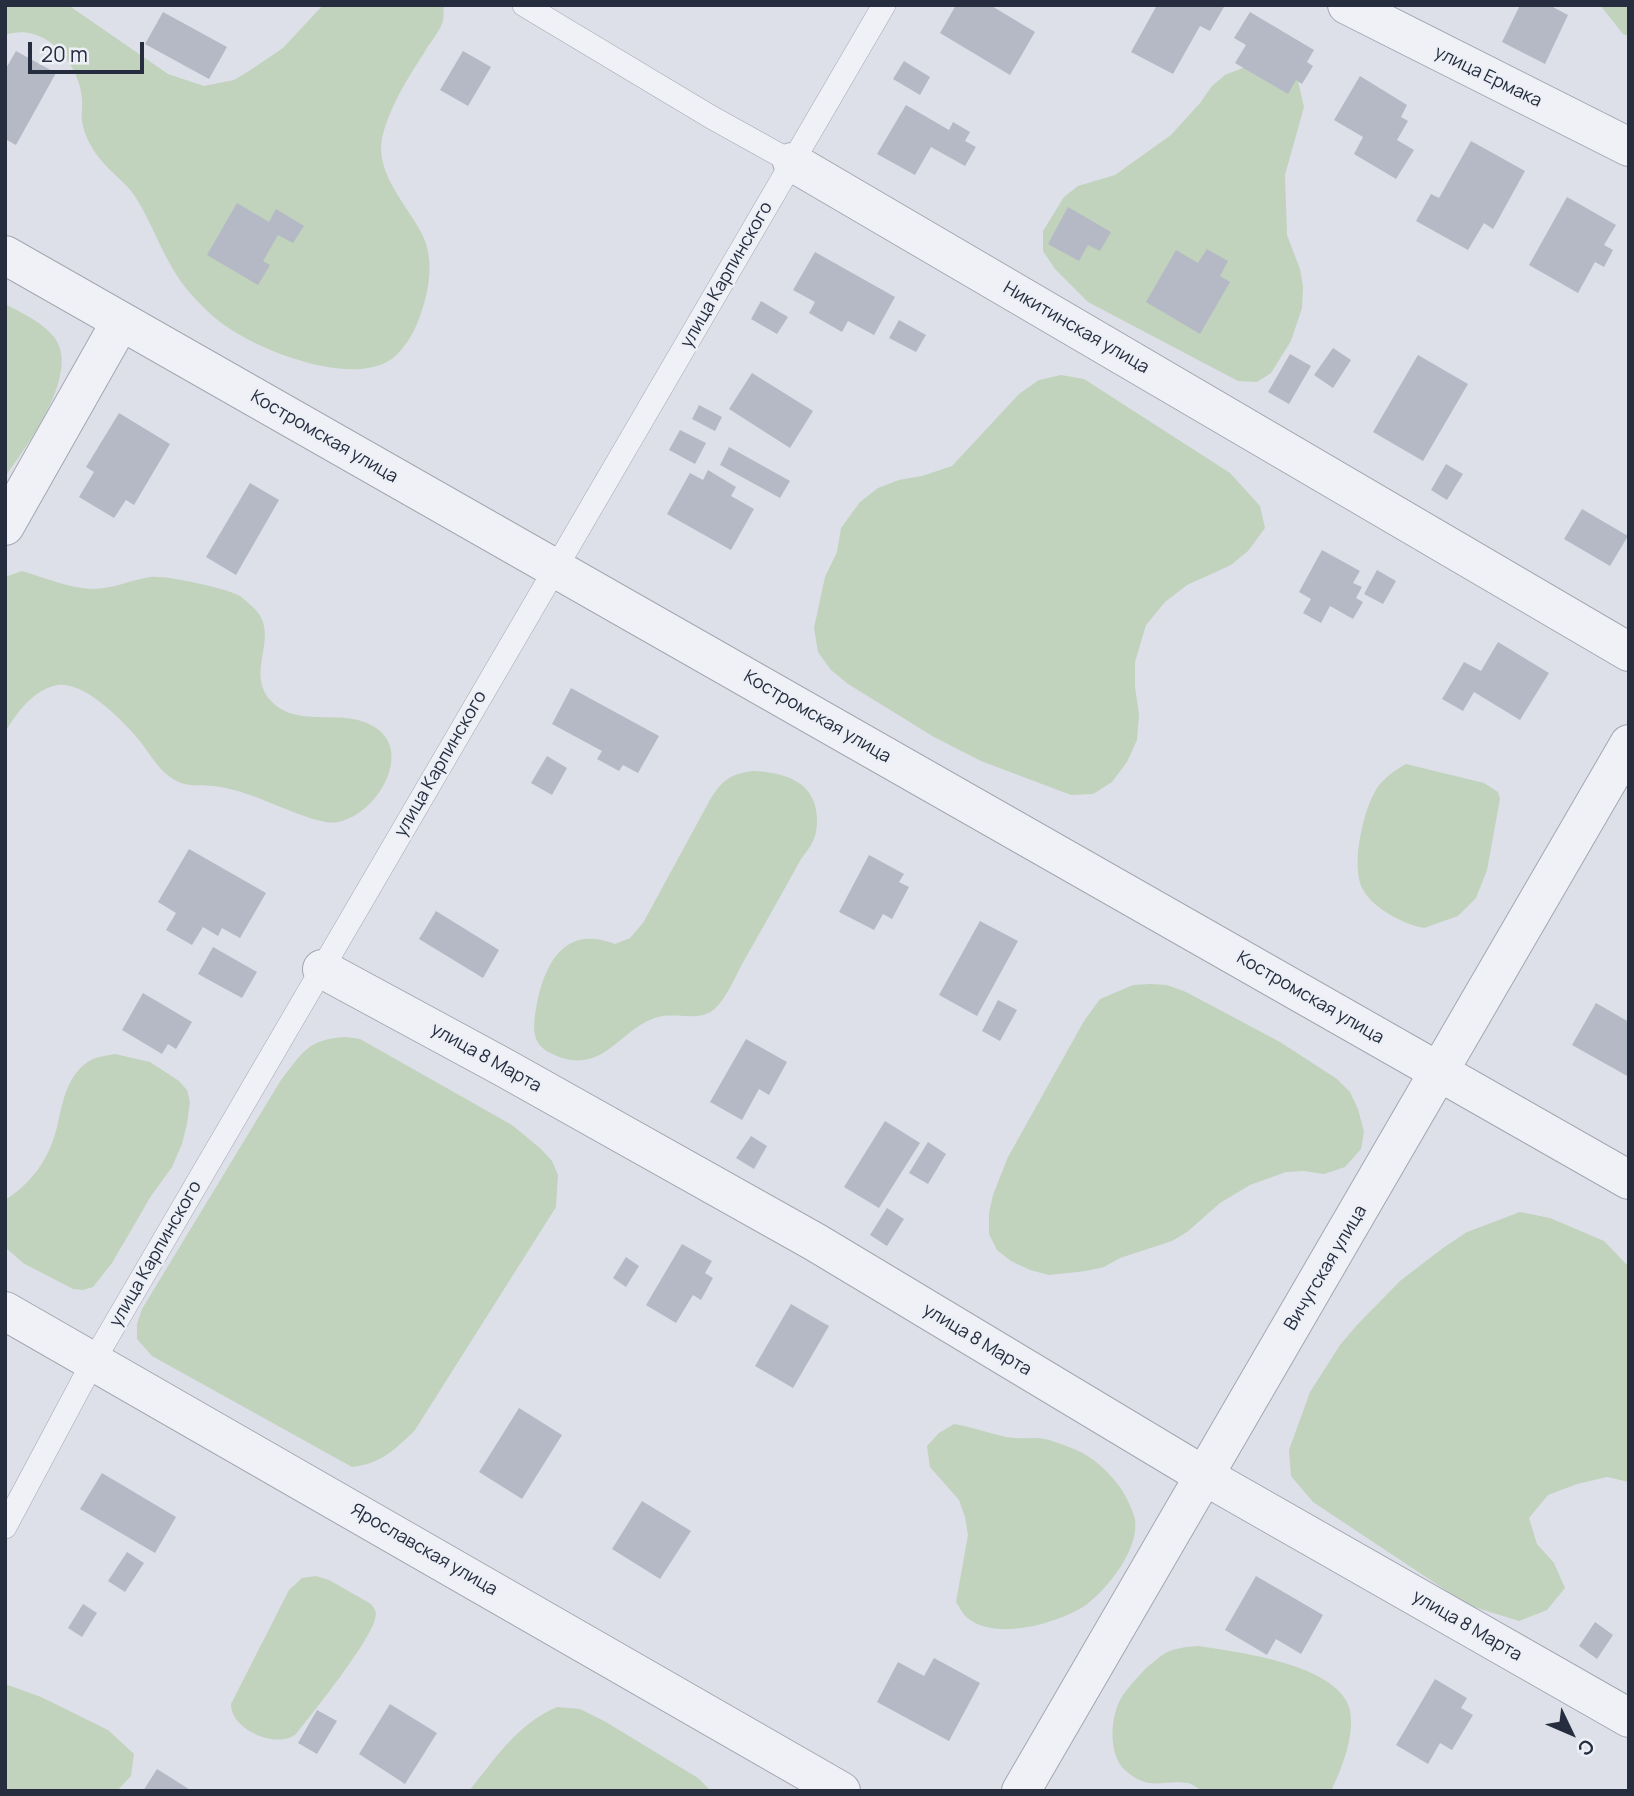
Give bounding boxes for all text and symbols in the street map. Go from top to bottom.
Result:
scale bar [32,28,147,72]
text: 20 m [41,40,88,68]
street label: улица Ермака [1431,42,1545,112]
street label: улица Карпинского [676,198,778,352]
street label: Никитинская улица [999,277,1153,379]
street label: Костромская улица [247,386,401,488]
street label: Костромская улица [740,666,894,768]
street label: улица Карпинского [390,687,492,841]
street label: Костромская улица [1233,947,1387,1049]
street label: улица 8 Марта [427,1019,545,1097]
street label: улица Карпинского [105,1177,207,1331]
street label: Вичугская улица [1280,1202,1372,1334]
street label: улица 8 Марта [919,1299,1035,1381]
street label: Ярославская улица [347,1499,501,1601]
street label: улица 8 Марта [1408,1586,1526,1666]
north arrow [1536,1698,1606,1768]
text: С [1572,1733,1600,1762]

